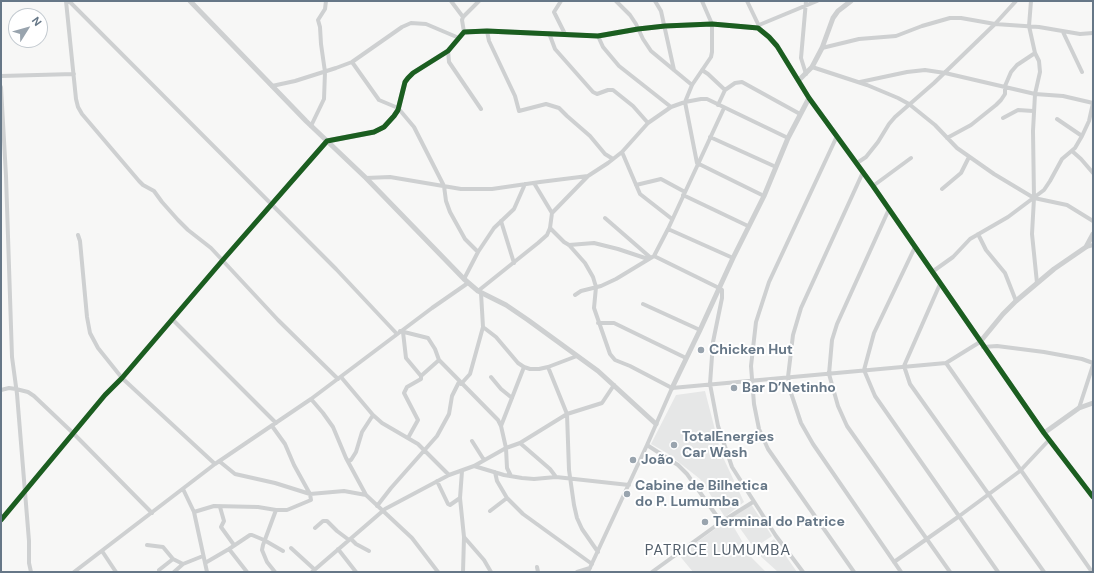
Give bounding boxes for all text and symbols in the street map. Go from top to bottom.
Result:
north arrow [8,8,48,48]
text: N [29,14,45,29]
place label: Chicken Hut [709,342,793,358]
marker: Chicken Hut [696,345,706,355]
place label: Bar D’Netinho [742,380,836,396]
marker: Bar D’Netinho [729,383,739,393]
place label: TotalEnergies Car Wash [682,429,774,462]
marker: TotalEnergies Car Wash [669,440,679,450]
place label: João [641,452,674,468]
marker: João [628,455,638,465]
place label: Cabine de Bilhetica do P. Lumumba [635,478,768,510]
marker: Cabine de Bilhetica do P. Lumumba [622,489,632,499]
place label: Terminal do Patrice [713,514,845,530]
marker: Terminal do Patrice [700,517,710,527]
district label: PATRICE LUMUMBA [645,542,791,560]

